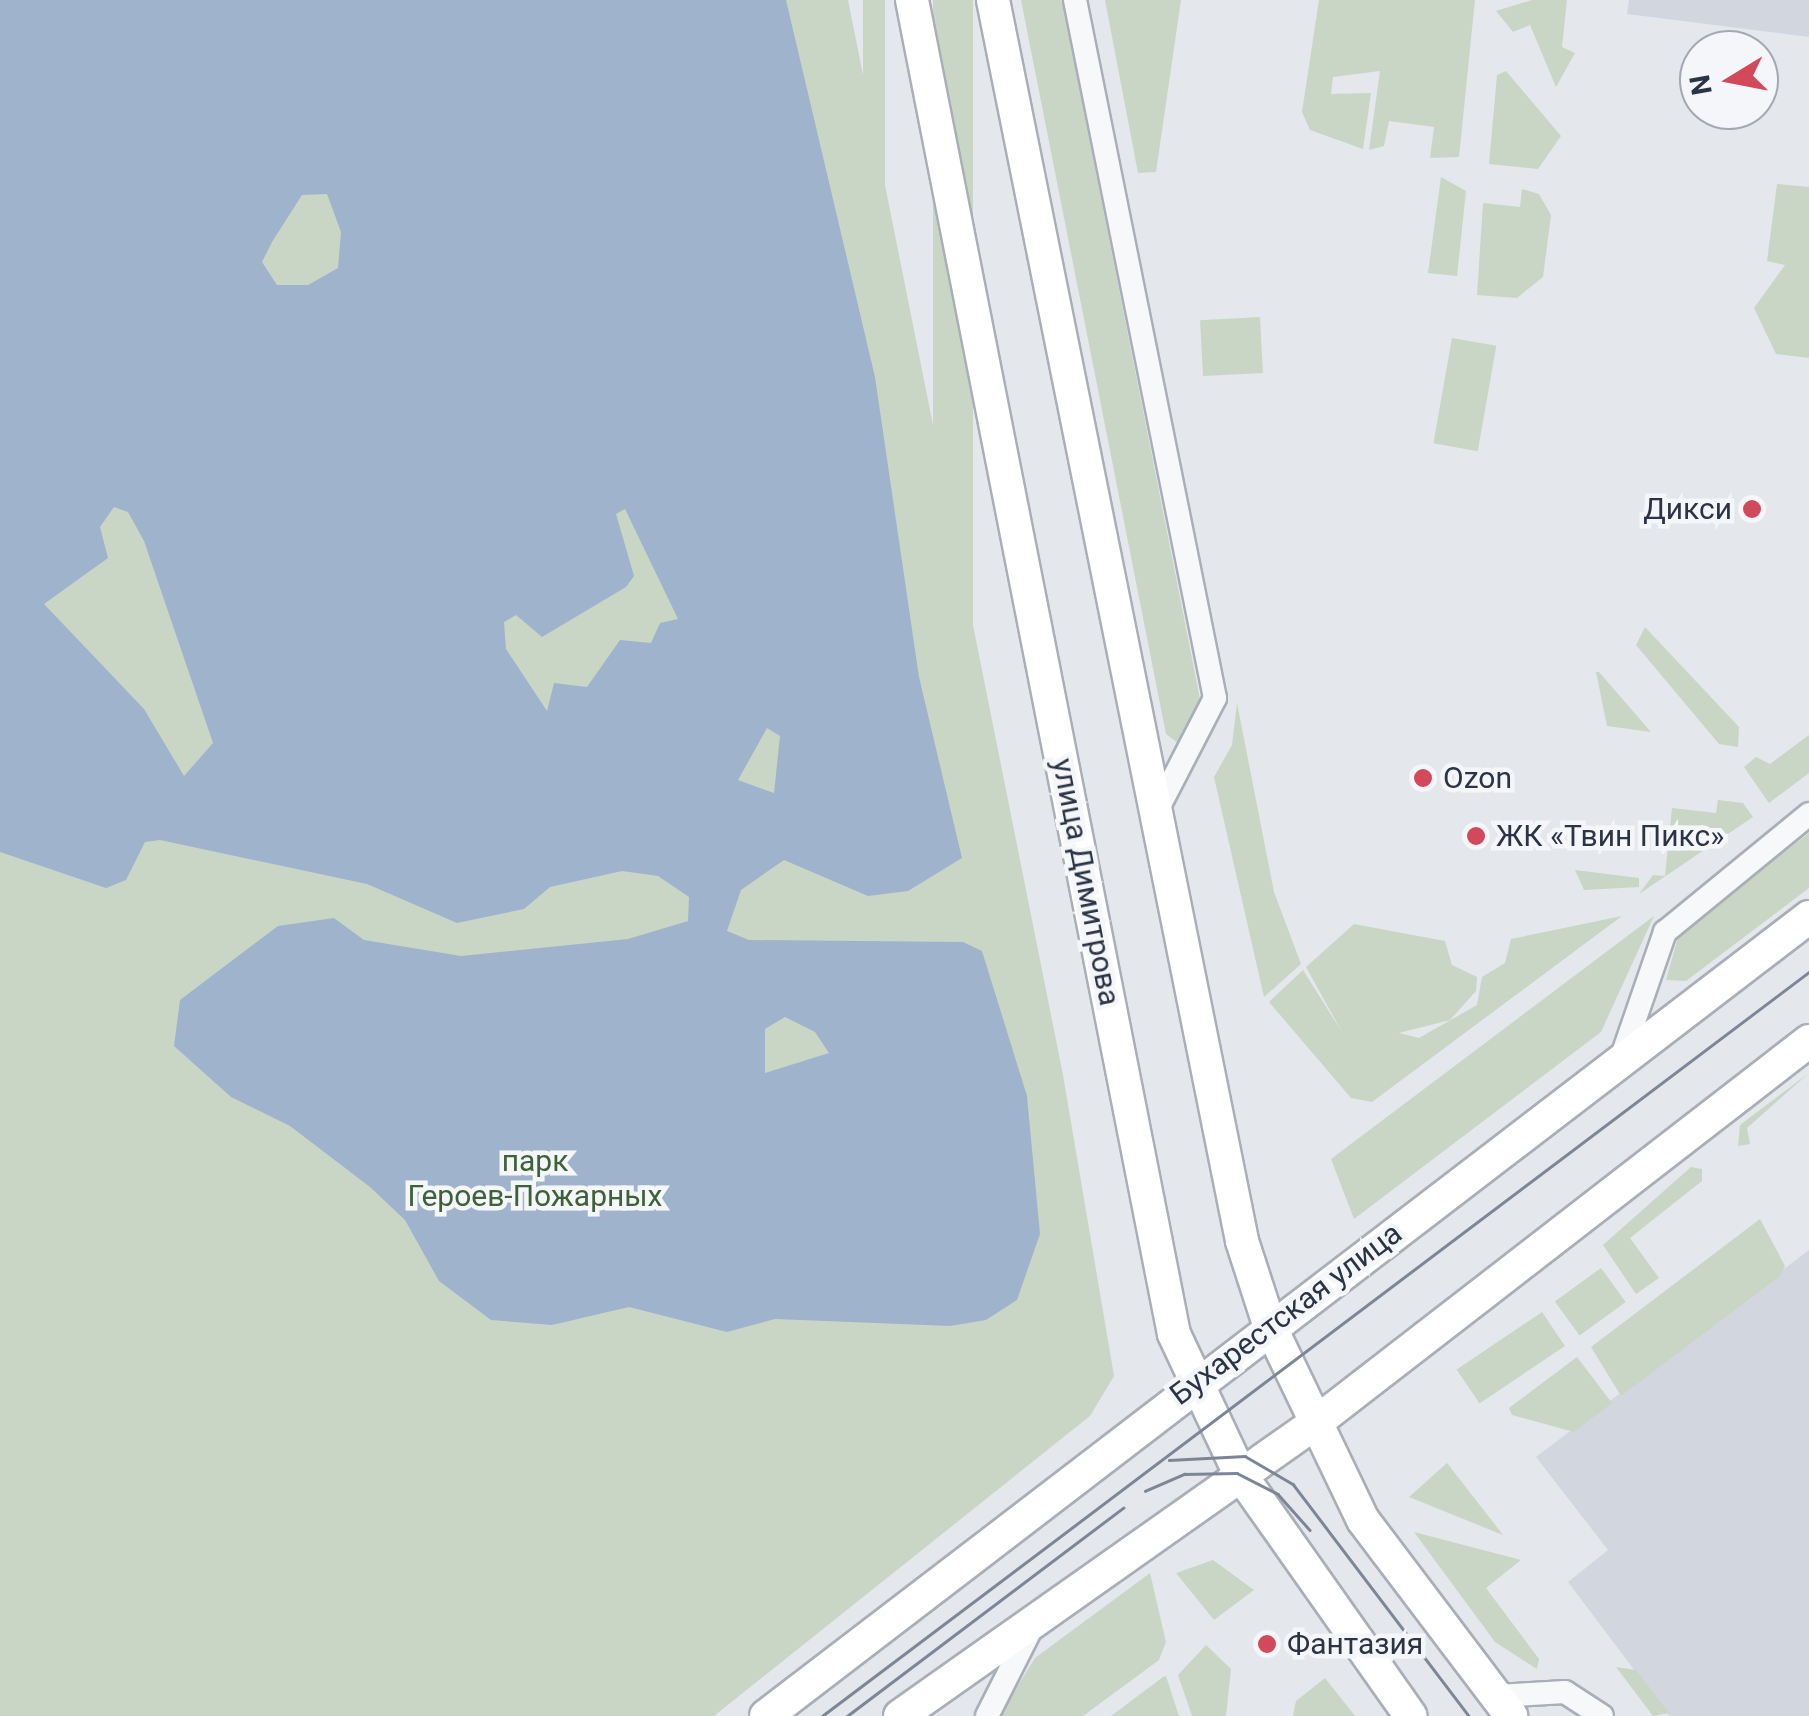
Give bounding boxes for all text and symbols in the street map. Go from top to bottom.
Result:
north arrow [1679,30,1779,130]
text: N [1683,72,1719,98]
place label: Дикси [1643,491,1732,527]
marker: Дикси [1741,498,1763,520]
street label: улица Димитрова [1044,755,1128,1009]
place label: Ozon [1443,760,1512,796]
marker: Ozon [1412,767,1434,789]
place label: ЖК «Твин Пикс» [1496,818,1724,854]
marker: ЖК «Твин Пикс» [1465,825,1487,847]
park label: парк Героев-Пожарных [408,1143,662,1214]
street label: Бухарестская улица [1163,1215,1409,1413]
place label: Фантазия [1287,1626,1423,1662]
marker: Фантазия [1256,1633,1278,1655]

